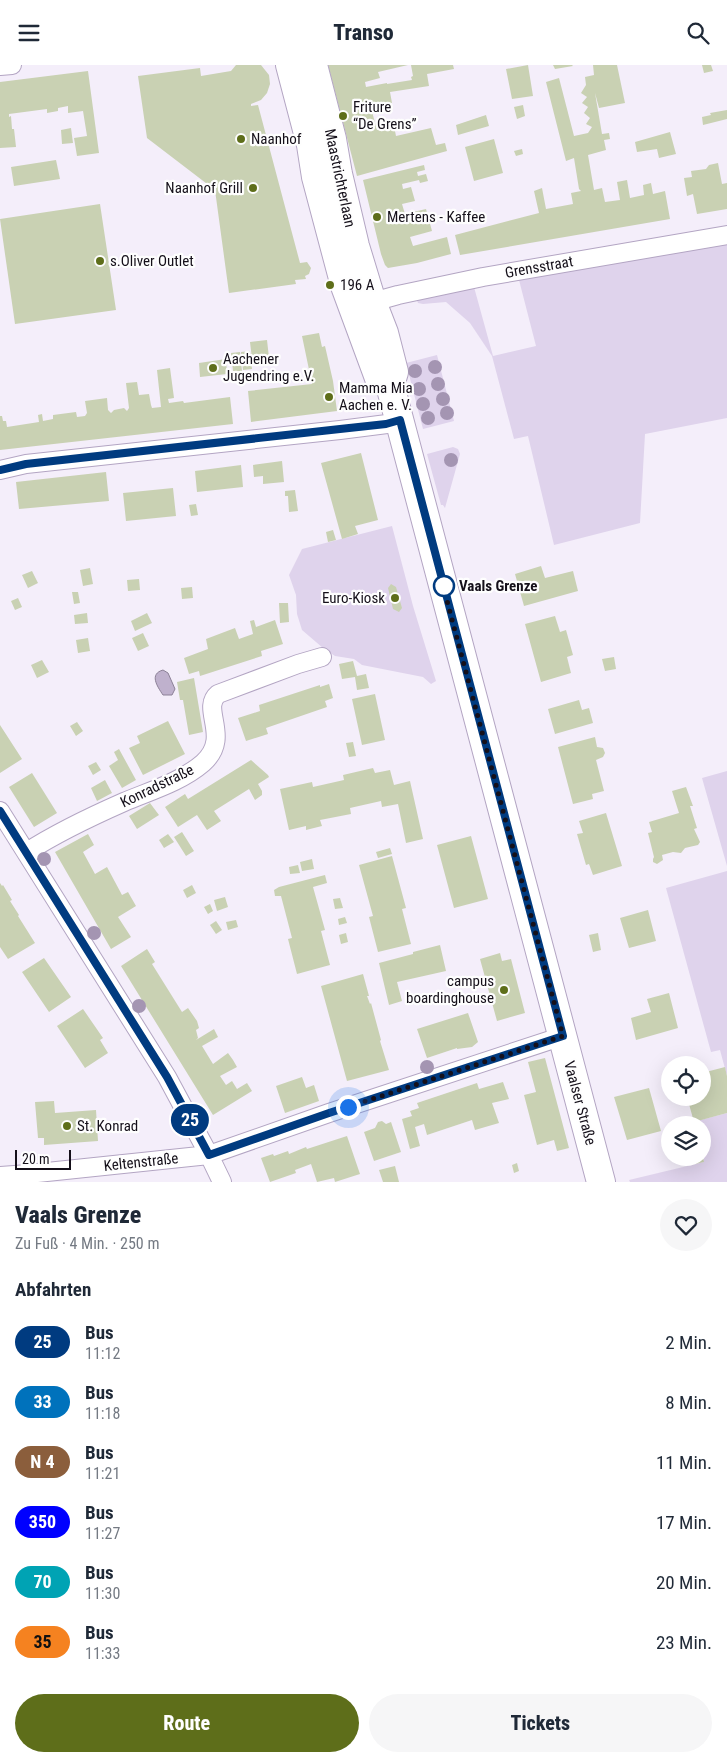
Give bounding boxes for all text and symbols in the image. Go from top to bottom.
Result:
icon: menu [15,19,43,47]
icon: search [684,19,712,47]
text: Transo [333,20,394,45]
place label: Friture “De Grens” [353,98,417,133]
marker: Friture “De Grens” [337,110,349,122]
street label: Maastrichterlaan [321,127,359,229]
place label: Naanhof [251,130,302,148]
marker: Naanhof [235,133,247,145]
place label: Naanhof Grill [165,179,243,197]
marker: Naanhof Grill [247,182,259,194]
place label: Mertens - Kaffee [387,208,485,226]
marker: Mertens - Kaffee [371,211,383,223]
place label: s.Oliver Outlet [110,252,194,270]
street label: Grensstraat [504,252,574,282]
marker: s.Oliver Outlet [94,255,106,267]
place label: 196 A [340,276,375,294]
marker: 196 A [324,279,336,291]
place label: Aachener Jugendring e.V. [223,350,314,385]
marker: Aachener Jugendring e.V. [207,362,219,374]
place label: Mamma Mia Aachen e. V. [339,379,413,414]
marker: Mamma Mia Aachen e. V. [323,391,335,403]
marker: Vaals Grenze [433,575,455,597]
place label: Vaals Grenze [459,577,538,595]
place label: Euro-Kiosk [322,589,385,607]
marker: Euro-Kiosk [389,592,401,604]
street label: Konradstraße [117,761,197,811]
place label: campus boardinghouse [406,972,494,1007]
marker: campus boardinghouse [498,984,510,996]
map controls [661,1056,711,1166]
button: locate [661,1056,711,1106]
street label: Vaalser Straße [560,1059,600,1147]
your location [336,1095,361,1120]
line badge: 25 [168,1104,212,1136]
text: 25 [181,1109,199,1130]
button: layers [661,1116,711,1166]
place label: St. Konrad [77,1117,138,1135]
marker: St. Konrad [61,1120,73,1132]
scale bar [15,1147,71,1170]
street label: Keltenstraße [103,1149,179,1175]
text: 20 m [22,1151,50,1167]
button: heart [660,1199,712,1251]
text: Vaals Grenze [15,1201,141,1229]
text: Zu Fuß · 4 Min. · 250 m [15,1234,159,1253]
text: Abfahrten [15,1278,91,1301]
text: Bus [85,1321,114,1344]
text: 25 [33,1331,52,1352]
text: 2 Min. [665,1331,712,1354]
text: 11:12 [85,1344,120,1363]
text: Bus [85,1381,114,1404]
text: 33 [33,1391,52,1412]
text: 8 Min. [665,1391,712,1414]
text: 11:18 [85,1404,120,1423]
text: Bus [85,1441,114,1464]
text: N 4 [30,1451,55,1472]
text: 11 Min. [656,1451,712,1474]
text: 11:21 [85,1464,120,1483]
text: Bus [85,1501,114,1524]
text: 350 [29,1511,56,1532]
text: 17 Min. [656,1511,712,1534]
text: 11:27 [85,1524,120,1543]
text: Bus [85,1561,114,1584]
text: 70 [33,1571,52,1592]
text: 20 Min. [656,1571,712,1594]
text: 11:30 [85,1584,120,1603]
text: Bus [85,1621,114,1644]
text: 35 [33,1631,52,1652]
text: 23 Min. [656,1631,712,1654]
text: 11:33 [85,1644,120,1663]
button: Route [15,1694,359,1752]
button: Tickets [369,1694,712,1752]

